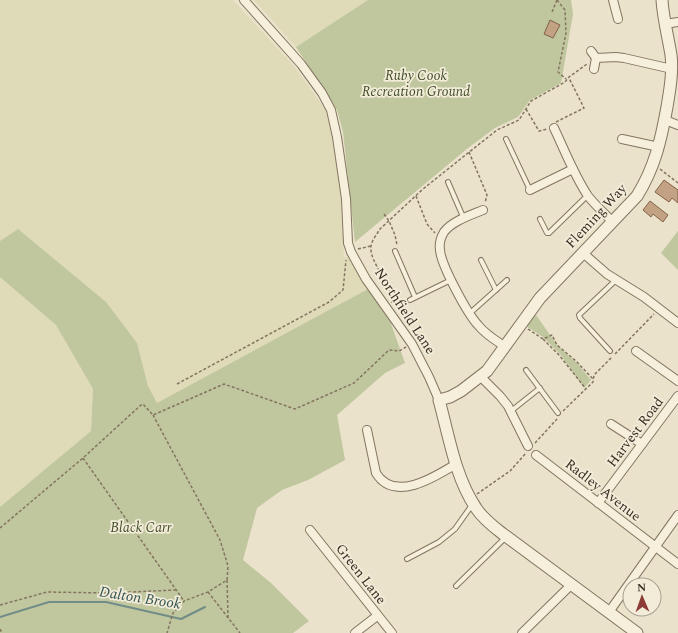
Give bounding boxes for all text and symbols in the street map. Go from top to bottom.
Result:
park label: Ruby Cook Recreation Ground [362,65,470,102]
street label: Fleming Way [560,178,632,253]
street label: Northfield Lane [369,264,441,359]
street label: Harvest Road [602,392,669,472]
street label: Radley Avenue [561,454,646,527]
park label: Black Carr [110,517,172,538]
street label: Green Lane [331,539,392,609]
north arrow [622,577,662,617]
text: N [637,579,646,596]
water label: Dalton Brook [97,580,183,616]

